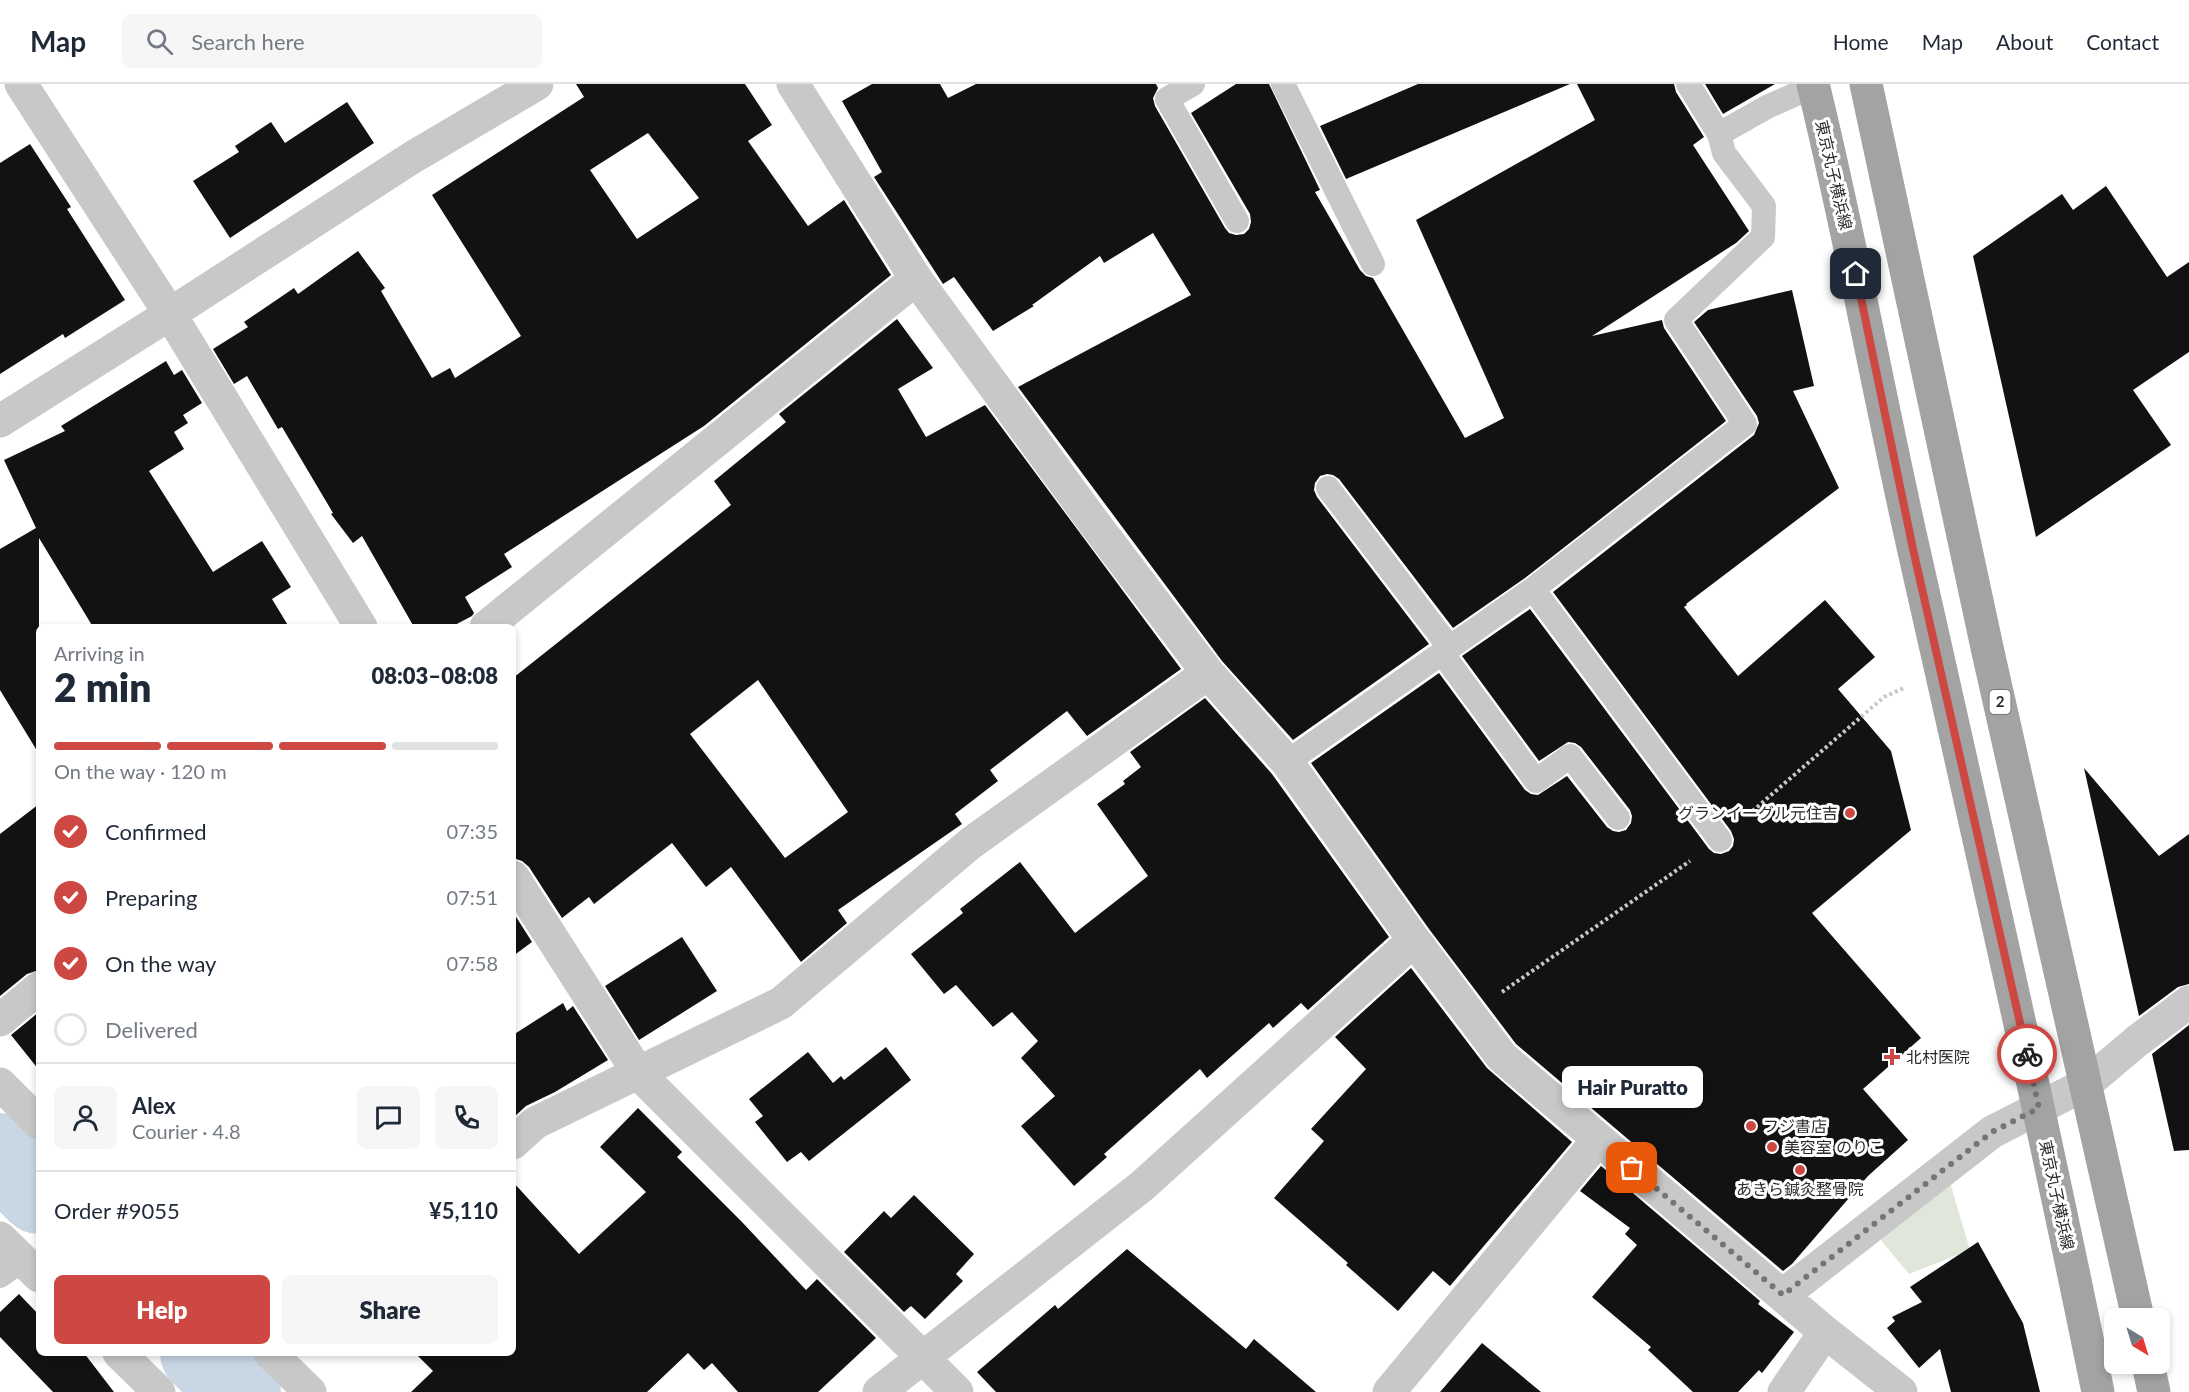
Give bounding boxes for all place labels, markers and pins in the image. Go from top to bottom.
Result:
pin [1830,248,1881,299]
place label: グランイーグル元住吉 [1678,803,1838,822]
marker: グランイーグル元住吉 [1843,806,1857,820]
place label: 北村医院 [1906,1047,1970,1066]
marker: 北村医院 [1883,1048,1901,1066]
callout: Hair Puratto [1562,1066,1702,1108]
place label: フジ書店 [1763,1116,1827,1135]
marker: フジ書店 [1744,1119,1758,1133]
place label: 美容室 のりこ [1784,1137,1884,1156]
marker: 美容室 のりこ [1765,1140,1779,1154]
pin [1606,1142,1657,1193]
marker: あきら鍼灸整骨院 [1793,1163,1807,1177]
place label: あきら鍼灸整骨院 [1736,1179,1864,1198]

